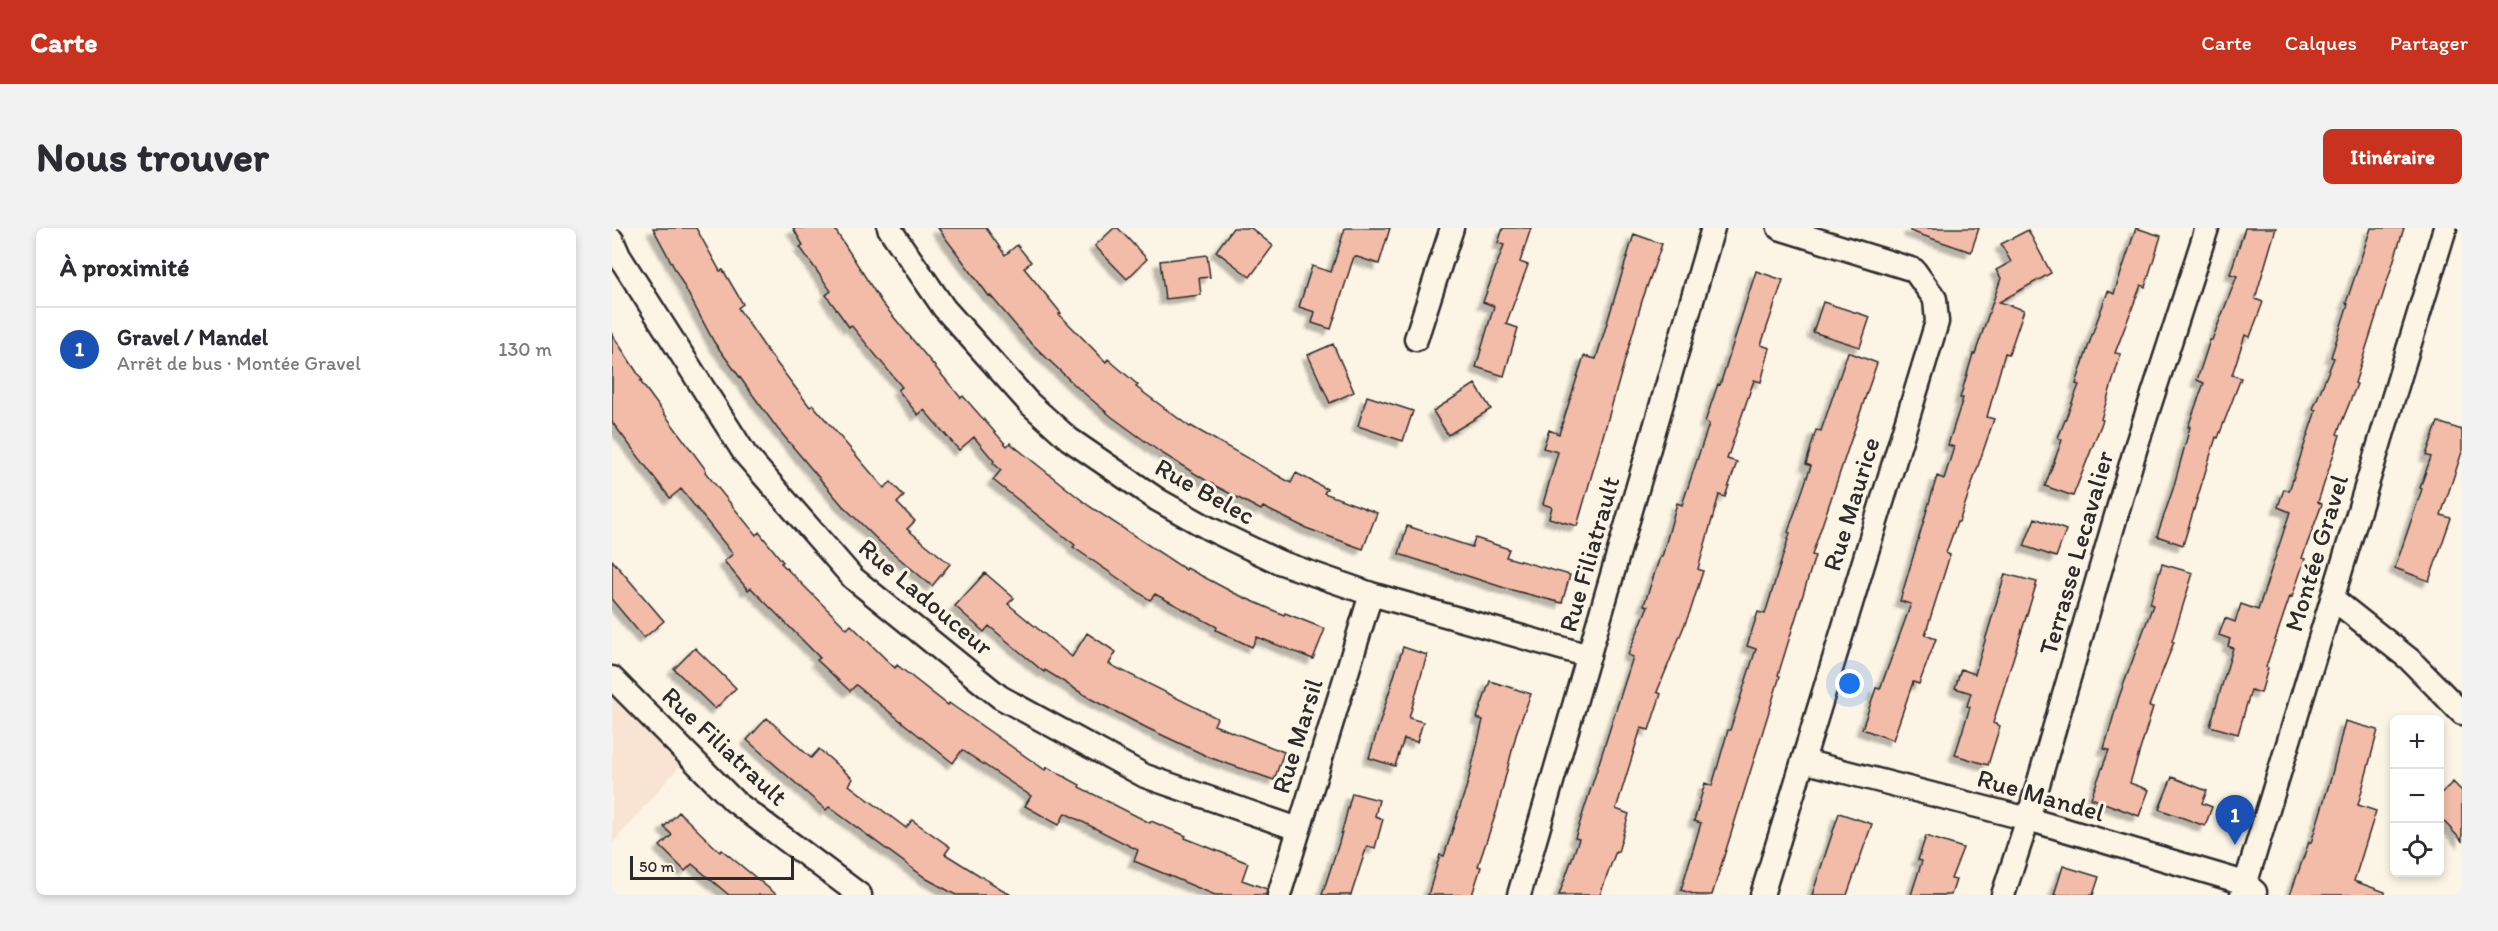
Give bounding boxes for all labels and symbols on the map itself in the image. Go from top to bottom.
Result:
street label: Rue Maurice [1815,433,1887,575]
street label: Terrasse Lecavalier [2032,447,2120,659]
street label: Rue Belec [1150,451,1260,531]
street label: Montée Gravel [2277,471,2355,635]
street label: Rue Filiatrault [1552,472,1627,635]
street label: Rue Ladouceur [852,531,1000,663]
your location [1835,669,1864,698]
street label: Rue Marsil [1264,675,1330,797]
street label: Rue Filiatrault [656,680,795,813]
street label: Rue Mandel [1974,762,2108,828]
pin: 1 [2216,796,2254,845]
scale bar [630,853,794,880]

